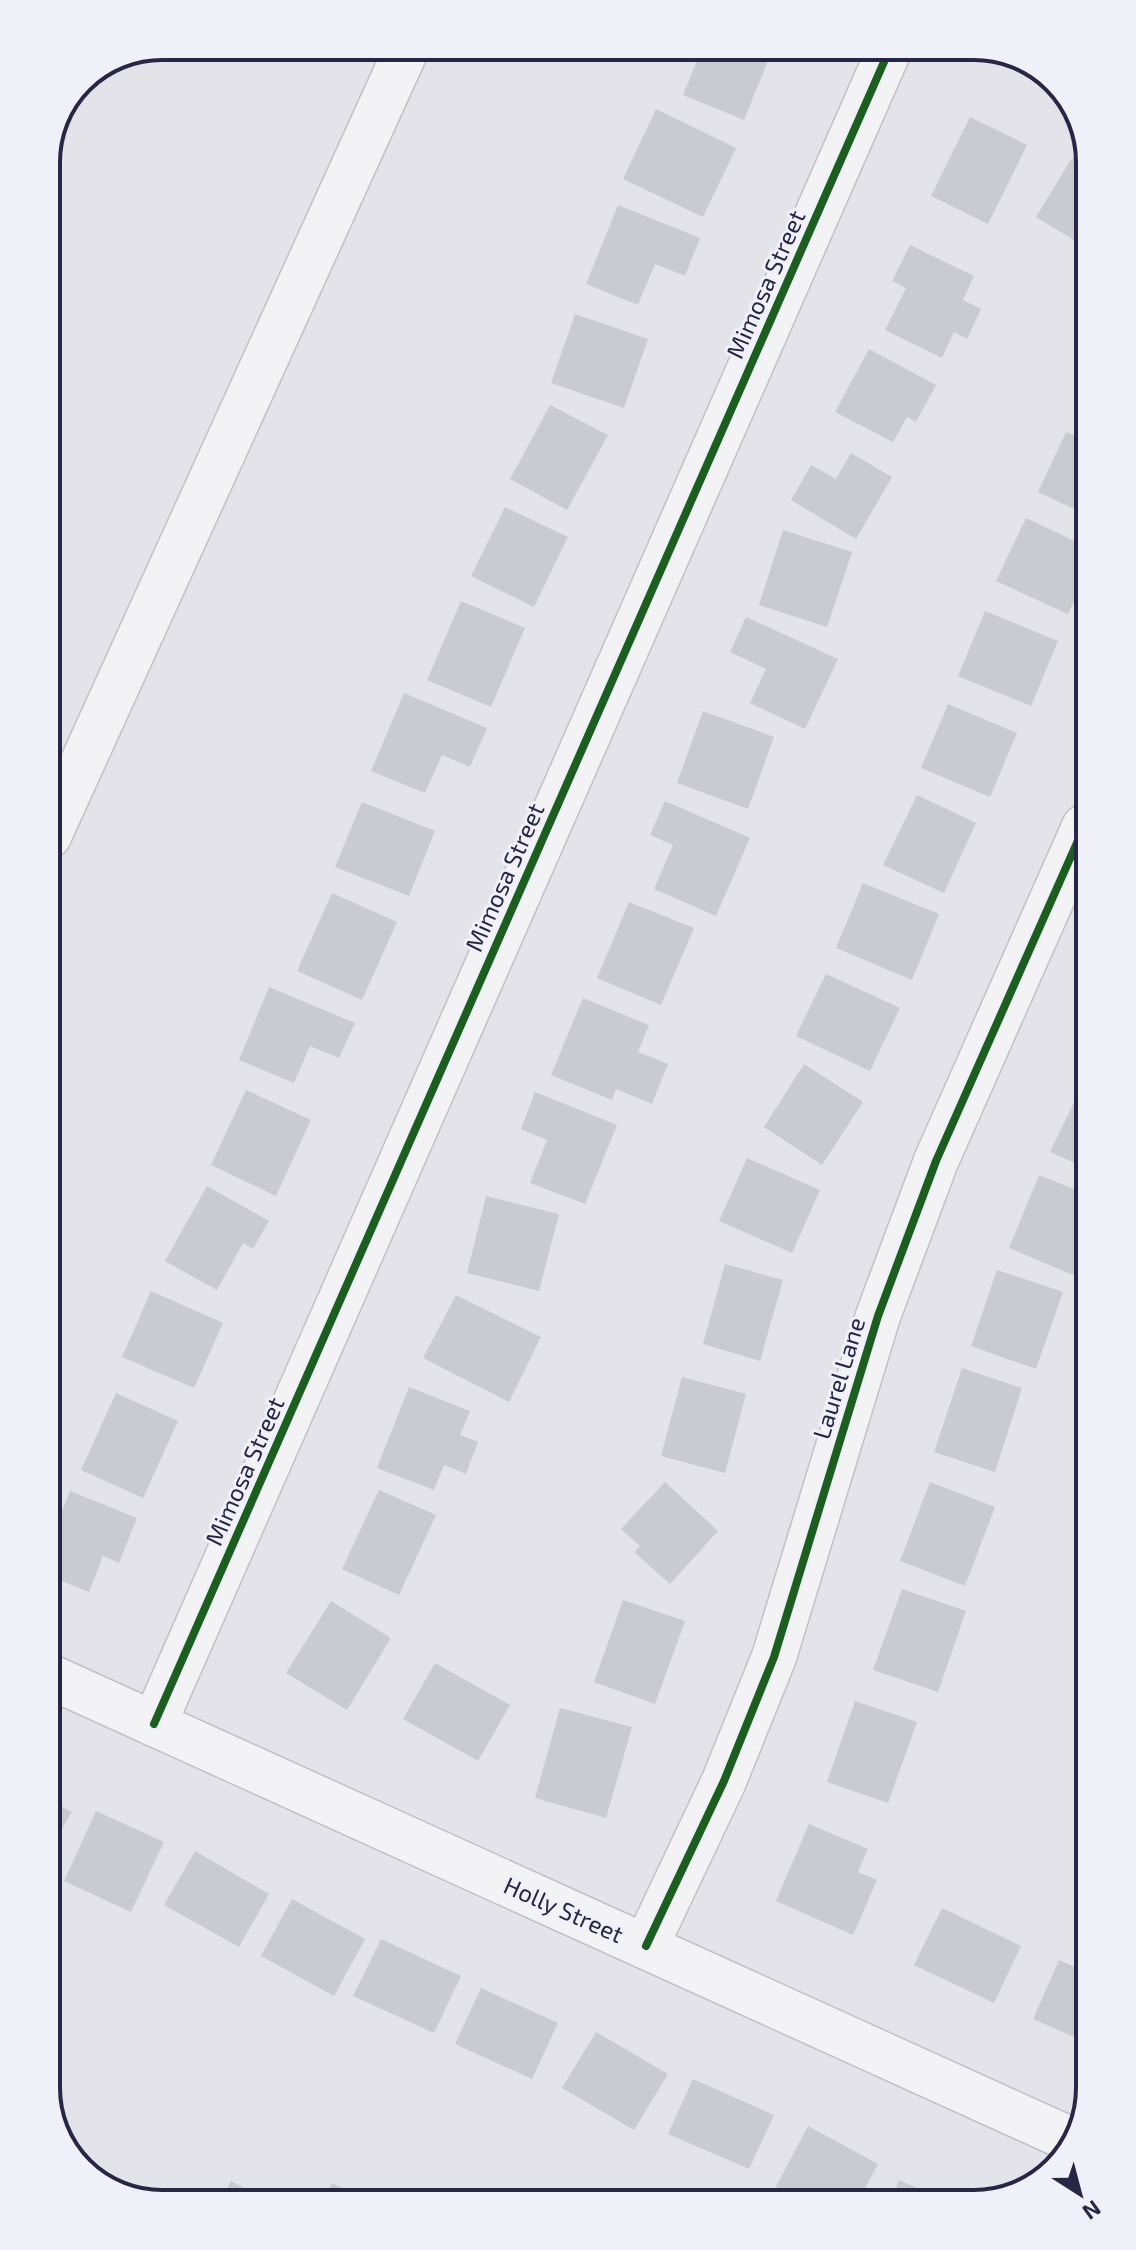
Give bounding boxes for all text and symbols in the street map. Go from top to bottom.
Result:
street label: Mimosa Street [719,205,811,363]
street label: Mimosa Street [458,798,550,956]
street label: Laurel Lane [806,1314,870,1442]
street label: Mimosa Street [198,1392,290,1550]
street label: Holly Street [500,1870,628,1948]
north arrow [1040,2154,1120,2234]
text: N [1078,2196,1106,2226]

